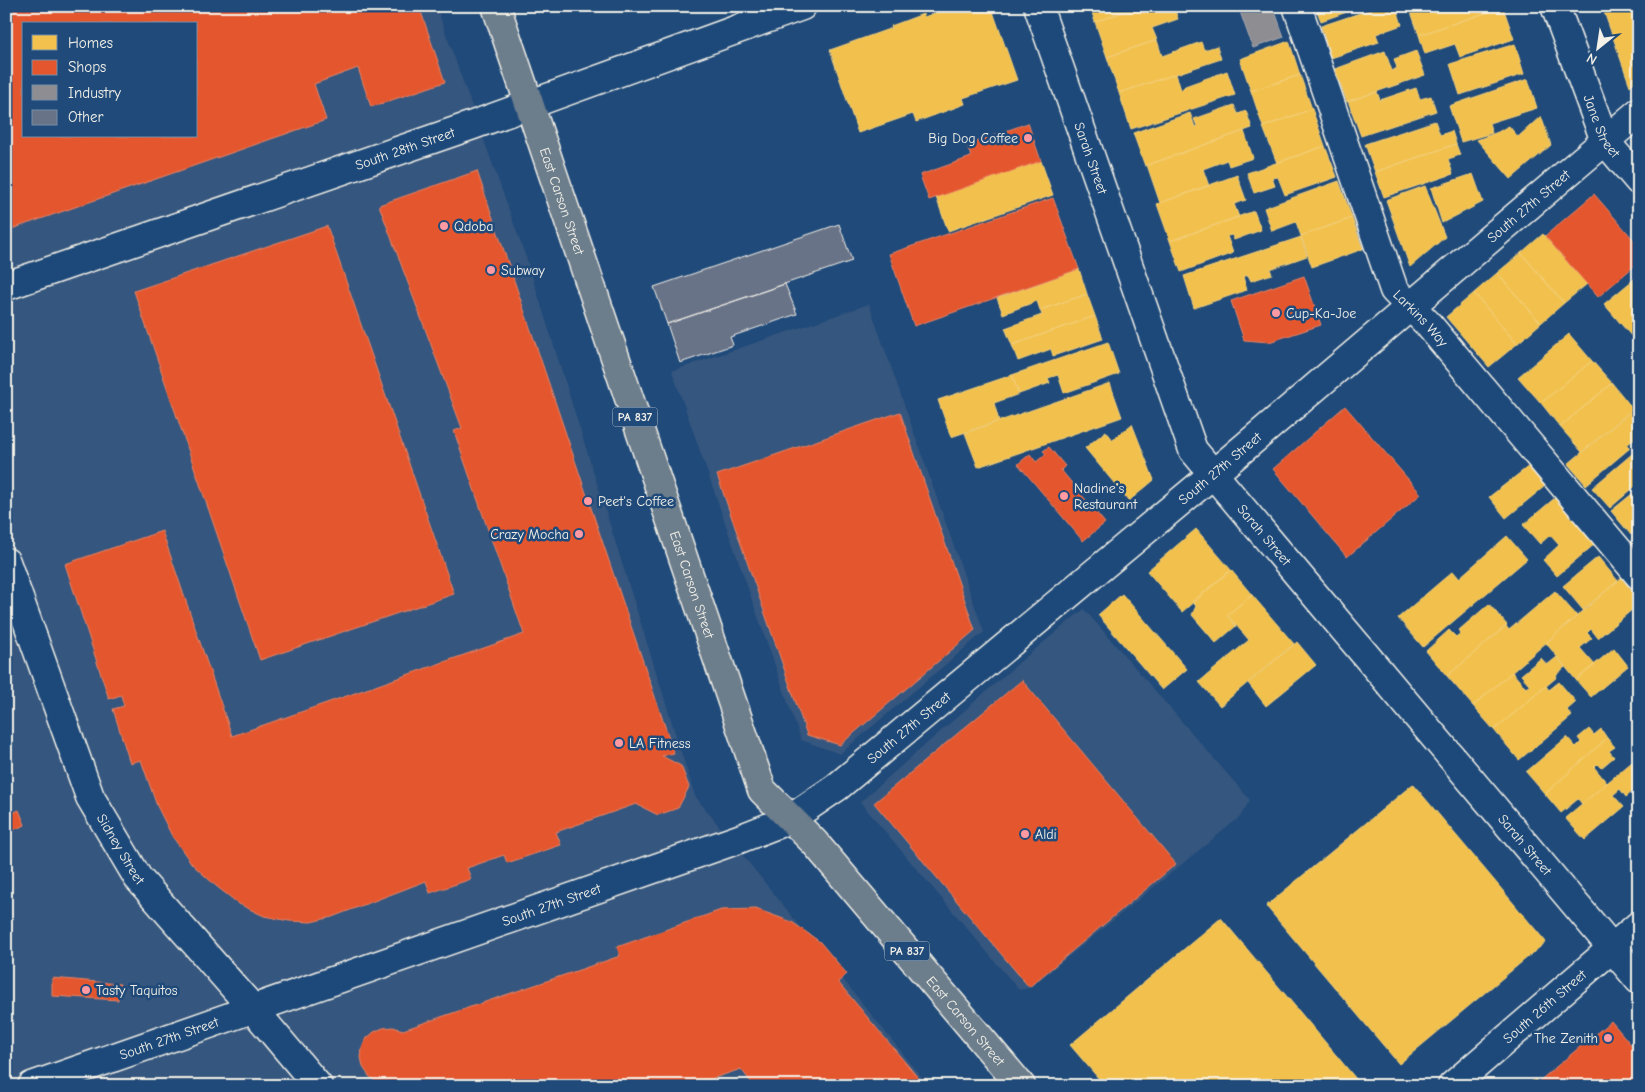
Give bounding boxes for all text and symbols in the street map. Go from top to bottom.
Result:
legend [22,22,198,138]
north arrow [1572,22,1622,72]
text: Homes [68,34,113,52]
text: N [1584,49,1600,68]
text: Shops [68,58,106,76]
text: Industry [68,84,121,102]
street label: Jane Street [1580,92,1624,162]
text: Other [68,108,103,126]
street label: Sarah Street [1070,120,1111,197]
street label: South 28th Street [353,124,458,174]
place label: Big Dog Coffee [928,130,1018,147]
marker: Big Dog Coffee [1022,132,1034,144]
street label: East Carson Street [536,145,588,258]
street label: South 27th Street [1484,166,1575,246]
place label: Qdoba [454,218,493,235]
marker: Qdoba [438,220,450,232]
place label: Subway [501,262,546,279]
marker: Subway [485,264,497,276]
street label: Larkins Way [1390,286,1452,351]
place label: Cup-Ka-Joe [1286,305,1356,322]
marker: Cup-Ka-Joe [1270,307,1282,319]
road number: PA 837 [612,408,658,427]
street label: South 27th Street [1175,428,1266,508]
place label: Nadine's Restaurant [1074,480,1138,513]
marker: Nadine's Restaurant [1058,490,1070,502]
place label: Peet's Coffee [598,493,674,510]
marker: Peet's Coffee [582,495,594,507]
street label: Sarah Street [1233,501,1295,570]
place label: Crazy Mocha [490,526,569,543]
marker: Crazy Mocha [573,528,585,540]
street label: East Carson Street [666,529,718,642]
street label: South 27th Street [864,687,955,768]
place label: LA Fitness [629,735,691,752]
marker: LA Fitness [613,737,625,749]
street label: Sidney Street [93,811,149,889]
street label: Sarah Street [1494,811,1556,880]
place label: Aldi [1035,826,1057,843]
marker: Aldi [1019,828,1031,840]
street label: South 27th Street [500,880,604,930]
road number: PA 837 [884,941,930,960]
street label: South 26th Street [1500,966,1591,1047]
street label: East Carson Street [923,973,1009,1070]
place label: Tasty Taquitos [96,982,178,999]
marker: Tasty Taquitos [80,984,92,996]
street label: South 27th Street [117,1013,222,1064]
place label: The Zenith [1534,1030,1598,1047]
marker: The Zenith [1602,1032,1614,1044]

